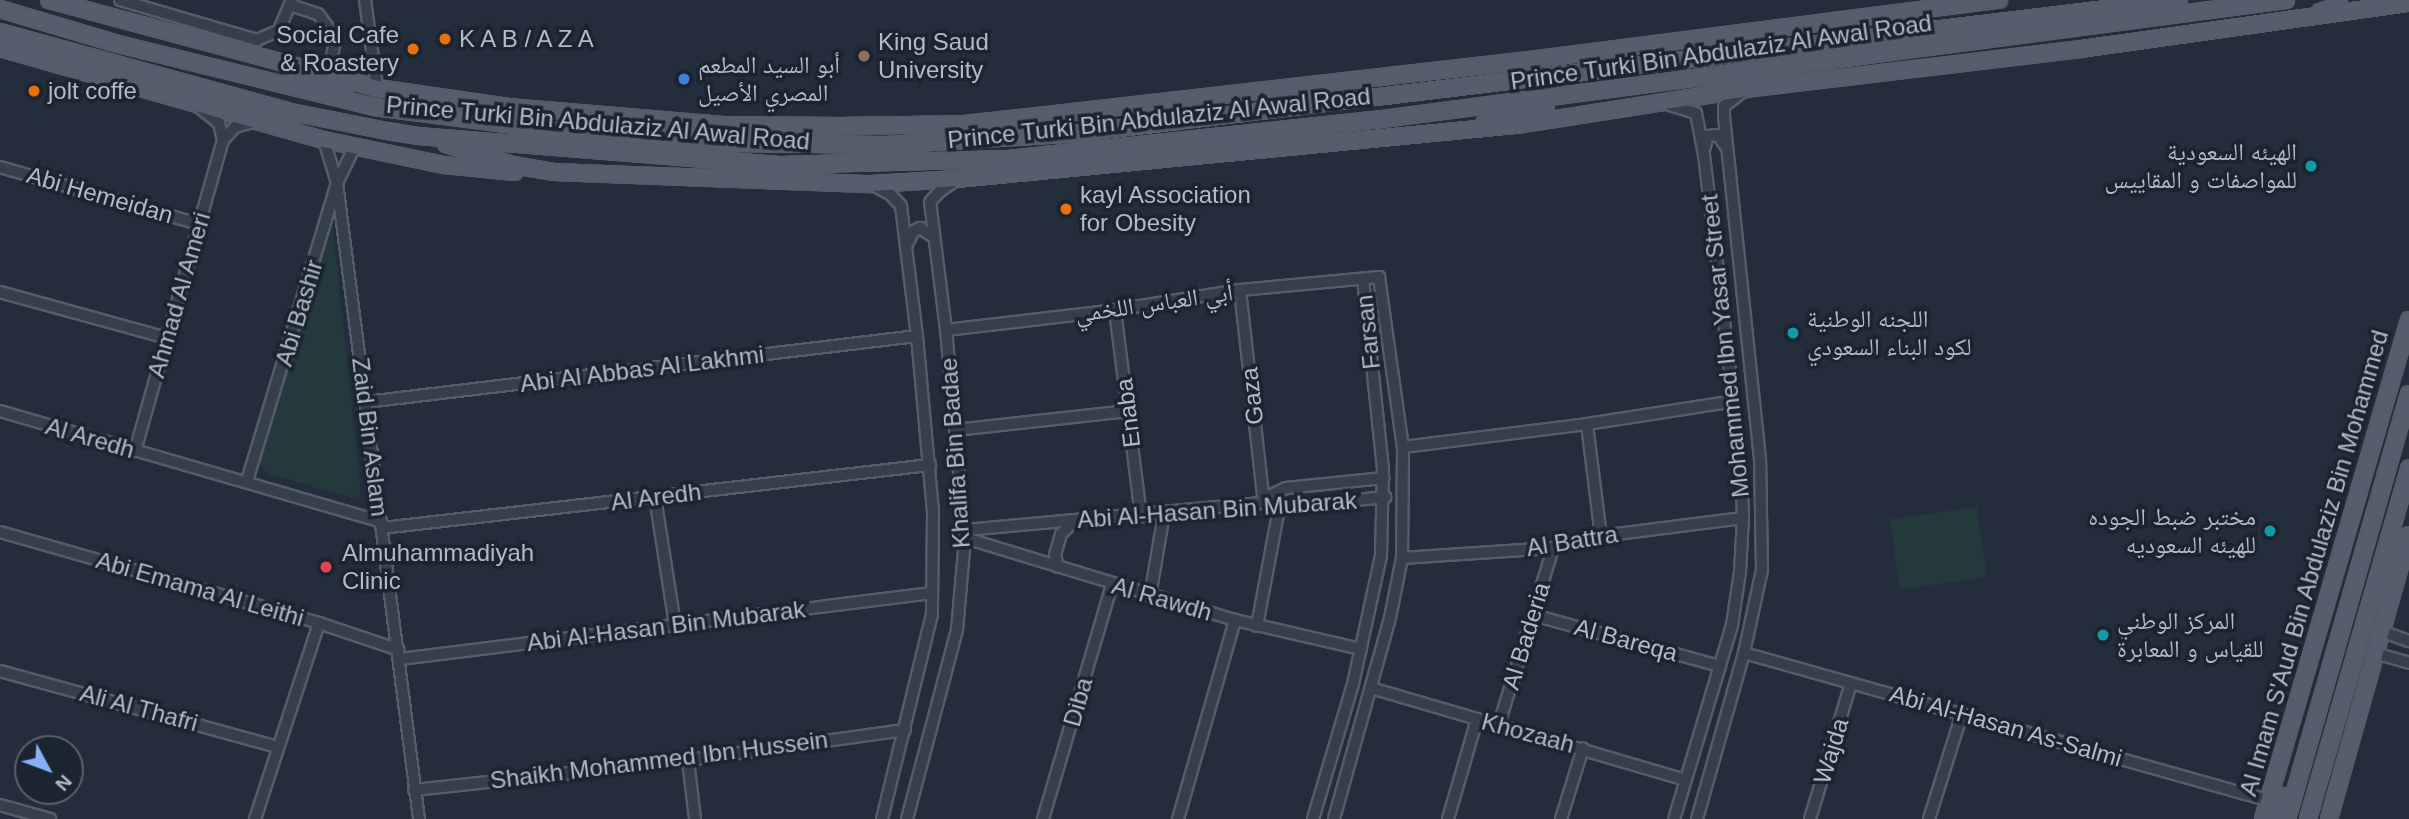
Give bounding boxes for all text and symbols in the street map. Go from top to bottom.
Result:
street label: Prince Turki Bin Abdulaziz Al Awal Road [1506,8,1936,96]
place label: Social Cafe & Roastery [276,21,399,77]
place label: K A B / A Z A [459,25,600,53]
place label: King Saud University [878,28,989,84]
marker: K A B / A Z A [437,31,453,47]
marker: Social Cafe & Roastery [405,41,421,57]
marker: King Saud University [856,48,872,64]
place label: أبو السيد المطعم المصري اﻷصيل [698,51,840,107]
marker: أبو السيد المطعم المصري اﻷصيل [676,71,692,87]
place label: jolt coffe [48,77,137,105]
street label: Prince Turki Bin Abdulaziz Al Awal Road [944,81,1374,155]
marker: jolt coffe [26,83,42,99]
street label: Prince Turki Bin Abdulaziz Al Awal Road [383,90,813,156]
place label: الهيئه السعودية للمواصفات و المقاييس [2105,138,2297,194]
marker: الهيئه السعودية للمواصفات و المقاييس [2303,158,2319,174]
street label: Abi Hemeidan [24,160,176,230]
place label: kayl Association for Obesity [1080,181,1252,237]
street label: Mohammed Ibn Yasar Street [1695,193,1755,499]
marker: kayl Association for Obesity [1058,201,1074,217]
street label: Ahmad Al Ameri [141,208,217,382]
street label: Abi Bashir [269,256,329,370]
street label: أبي العباس اللخمي [1073,278,1235,328]
street label: Farsan [1350,293,1386,371]
place label: اللجنه الوطنية لكود البناء السعودي [1807,305,1972,361]
marker: اللجنه الوطنية لكود البناء السعودي [1785,325,1801,341]
street label: Al Imam S'Aud Bin Abdulaziz Bin Mohammed [2233,326,2395,800]
street label: Abi Al Abbas Al Lakhmi [516,340,768,398]
street label: Zaid Bin Aslam [346,355,394,519]
street label: Khalifa Bin Badae [934,357,976,549]
street label: Gaza [1235,366,1269,426]
street label: Enaba [1109,377,1147,449]
street label: Al Aredh [42,411,138,465]
street label: Al Aredh [609,477,703,517]
street label: Abi Al-Hasan Bin Mubarak [1076,486,1358,534]
place label: مختبر ضبط الجوده للهيئه السعوديه [2088,503,2256,559]
street label: Al Battra [1524,520,1620,562]
marker: مختبر ضبط الجوده للهيئه السعوديه [2262,523,2278,539]
place label: Almuhammadiyah Clinic [342,539,534,595]
street label: Abi Emama Al Leithi [92,545,308,633]
marker: Almuhammadiyah Clinic [316,557,336,577]
street label: Al Rawdh [1109,571,1215,627]
street label: Al Baderia [1496,579,1556,693]
street label: Abi Al-Hasan Bin Mubarak [525,595,807,657]
place label: المركز الوطني للقياس و المعابرة [2117,607,2264,663]
street label: Al Bareqa [1571,612,1681,668]
marker: المركز الوطني للقياس و المعابرة [2095,627,2111,643]
street label: Diba [1057,674,1099,730]
street label: Ali Al Thafri [76,678,202,738]
street label: Abi Al-Hasan As-Salmi [1885,679,2127,773]
street label: Khozaah [1479,707,1577,759]
street label: Wajda [1807,715,1855,787]
street label: Shaikh Mohammed Ibn Hussein [488,725,830,795]
north arrow [14,735,84,805]
text: N [51,771,76,795]

